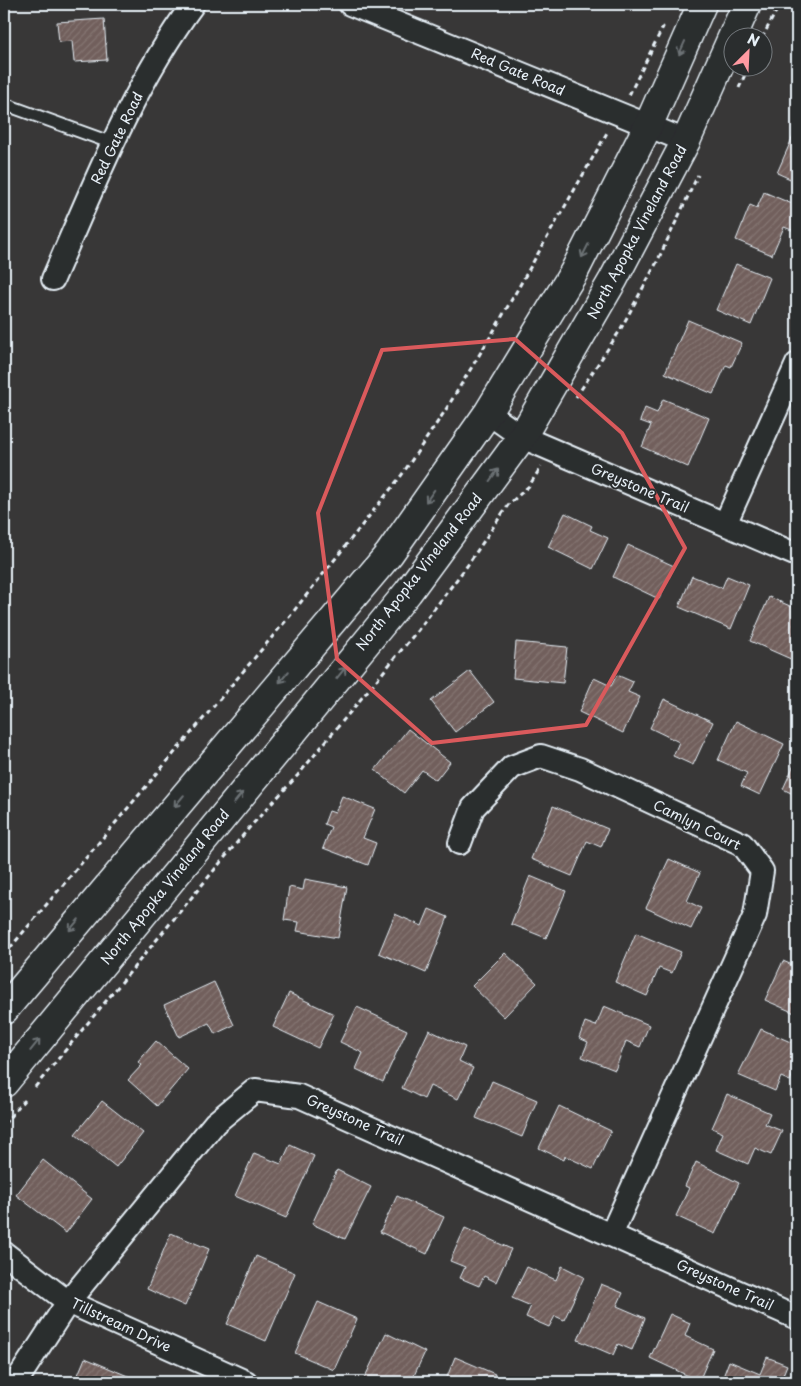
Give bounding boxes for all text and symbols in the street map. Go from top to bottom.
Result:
north arrow [724,28,774,78]
text: N [744,28,763,52]
one-way arrow [677,40,687,55]
street label: Red Gate Road [468,42,568,101]
street label: Red Gate Road [85,88,148,187]
street label: North Apopka Vineland Road [582,141,692,323]
one-way arrow [580,244,590,259]
street label: Greystone Trail [588,457,692,518]
one-way arrow [489,468,499,482]
street label: North Apopka Vineland Road [350,489,487,655]
one-way arrow [425,489,435,503]
one-way arrow [336,667,347,680]
one-way arrow [279,670,290,683]
one-way arrow [233,792,244,805]
one-way arrow [174,794,185,807]
street label: Camlyn Court [650,794,745,855]
street label: North Apopka Vineland Road [95,804,234,969]
one-way arrow [69,918,80,931]
one-way arrow [29,1039,40,1052]
street label: Greystone Trail [303,1089,407,1150]
street label: Greystone Trail [673,1254,777,1315]
street label: Tillstream Drive [68,1292,175,1357]

